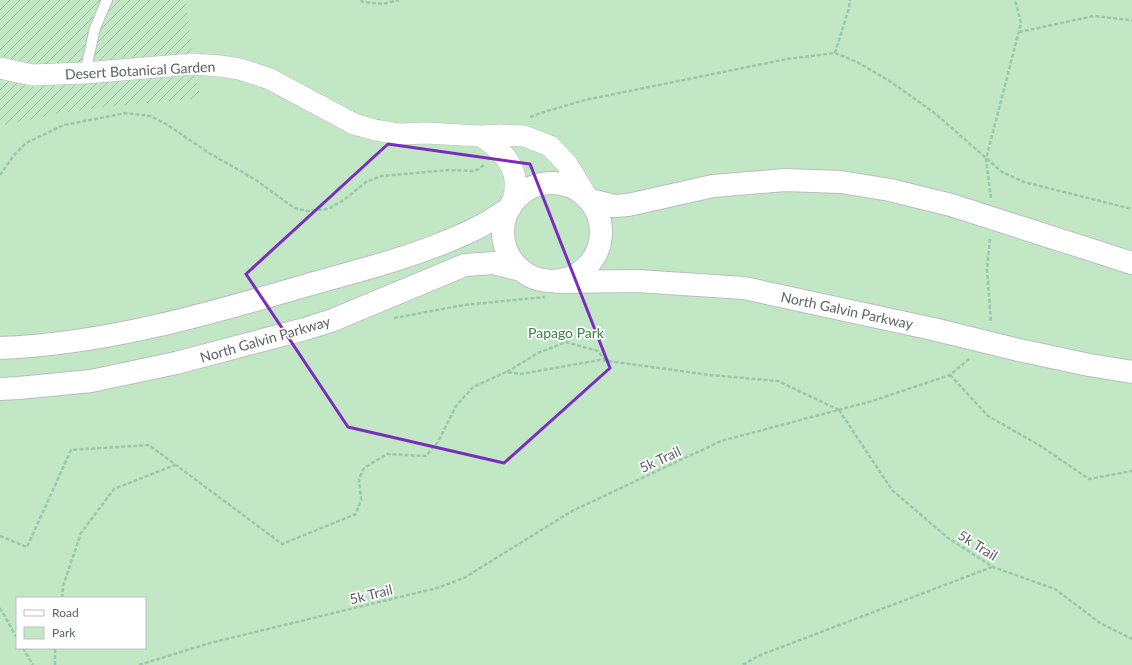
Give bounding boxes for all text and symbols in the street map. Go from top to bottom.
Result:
street label: Desert Botanical Garden [64,58,216,82]
street label: North Galvin Parkway [779,288,915,332]
street label: North Galvin Parkway [198,312,333,366]
park label: Papago Park [528,324,605,341]
street label: 5k Trail [637,442,683,476]
street label: 5k Trail [955,526,1001,564]
street label: 5k Trail [348,580,394,608]
legend [16,597,146,649]
text: Road [52,605,79,620]
text: Park [52,625,76,640]

